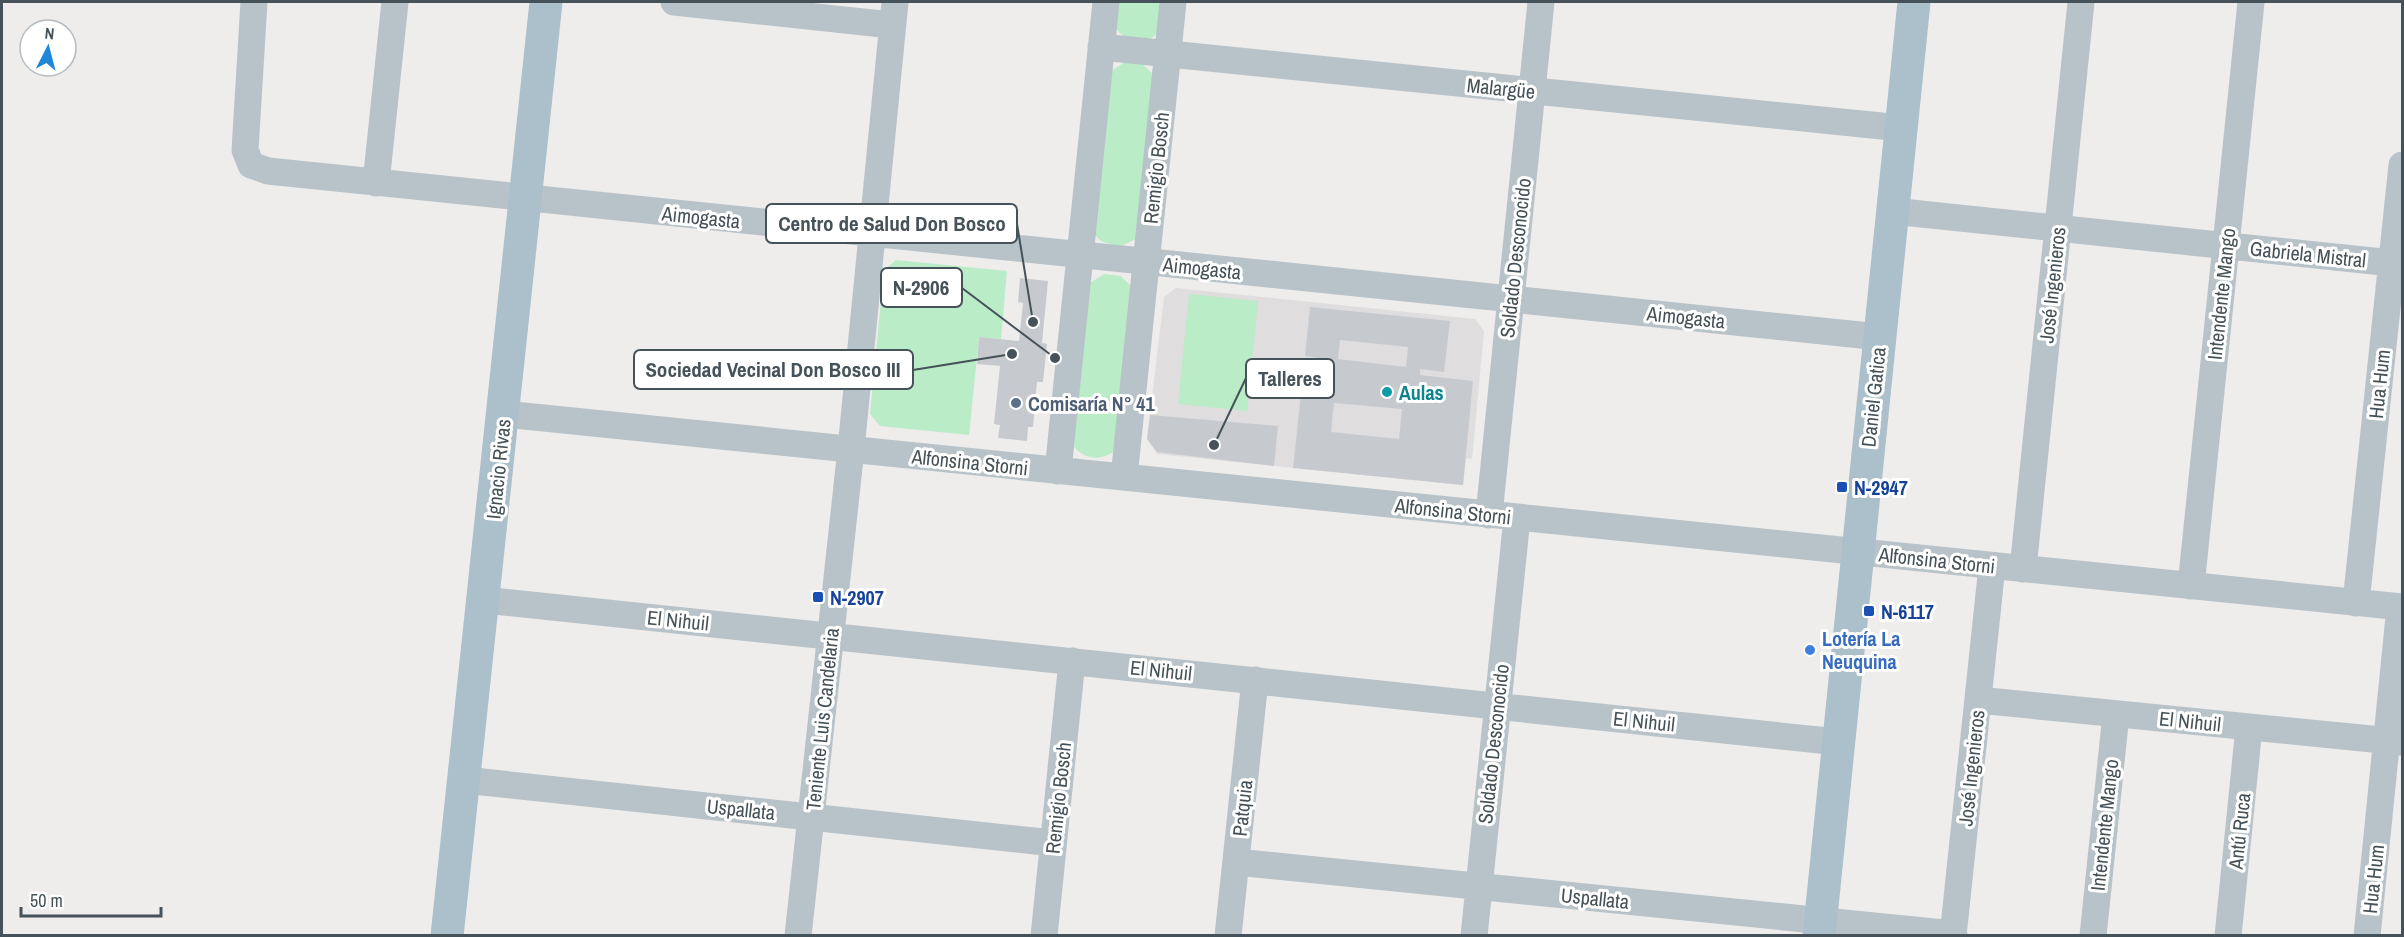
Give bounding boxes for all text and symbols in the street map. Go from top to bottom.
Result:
north arrow [18,18,78,78]
text: N [44,22,55,45]
street label: Malargüe [1466,71,1536,105]
street label: Remigio Bosch [1137,111,1175,225]
street label: Soldado Desconocido [1493,177,1537,339]
street label: Aimogasta [660,199,741,235]
callout: Centro de Salud Don Bosco [766,204,1017,243]
text: Centro de Salud Don Bosco [778,209,1006,238]
street label: José Ingenieros [2032,226,2072,344]
street label: Intendente Mango [2201,227,2241,361]
street label: Gabriela Mistral [2249,234,2367,274]
street label: Aimogasta [1161,250,1242,286]
callout: N-2906 [881,268,962,307]
text: N-2906 [893,273,949,302]
street label: Aimogasta [1645,299,1726,335]
street label: Daniel Gatica [1854,346,1892,448]
street label: Hua Hum [2362,348,2396,420]
callout: Sociedad Vecinal Don Bosco III [634,350,913,389]
text: Sociedad Vecinal Don Bosco III [645,355,901,384]
callout: Talleres [1246,359,1334,398]
text: Talleres [1258,364,1322,393]
place label: Aulas [1399,379,1444,406]
marker: Aulas [1380,385,1394,399]
place label: Comisaría N° 41 [1028,390,1155,417]
marker: Comisaría N° 41 [1009,396,1023,410]
street label: Ignacio Rivas [479,418,517,520]
street label: Alfonsina Storni [910,442,1029,482]
place label: N-2947 [1854,474,1908,501]
marker: N-2947 [1835,480,1849,494]
street label: Alfonsina Storni [1393,491,1512,531]
street label: Alfonsina Storni [1877,540,1996,580]
place label: N-2907 [830,584,884,611]
marker: N-2907 [811,590,825,604]
place label: N-6117 [1881,598,1934,625]
street label: El Nihuil [646,603,710,637]
marker: N-6117 [1862,604,1876,618]
place label: Lotería La Neuquina [1822,625,1900,675]
street label: Teniente Luis Candelaria [799,626,845,812]
marker: Lotería La Neuquina [1803,643,1817,657]
street label: El Nihuil [1129,653,1193,687]
street label: Soldado Desconocido [1471,663,1515,825]
street label: El Nihuil [1612,704,1676,738]
street label: El Nihuil [2158,704,2222,738]
street label: José Ingenieros [1951,709,1991,827]
street label: Remigio Bosch [1039,741,1077,855]
street label: Intendente Mango [2084,758,2124,892]
street label: Patquia [1226,778,1258,838]
street label: Uspallata [706,792,776,826]
street label: Antú Ruca [2221,792,2256,871]
street label: Hua Hum [2356,843,2390,915]
scale bar [21,880,160,918]
street label: Uspallata [1560,881,1630,915]
text: 50 m [30,888,63,913]

